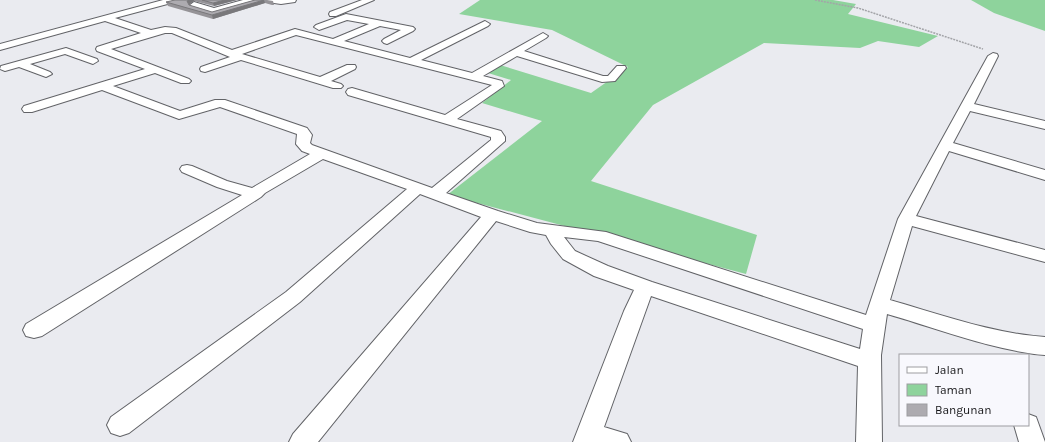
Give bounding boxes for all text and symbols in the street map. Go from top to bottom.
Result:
legend [899,354,1029,426]
text: Jalan [935,363,964,377]
text: Taman [935,383,972,397]
text: Bangunan [935,403,991,417]

